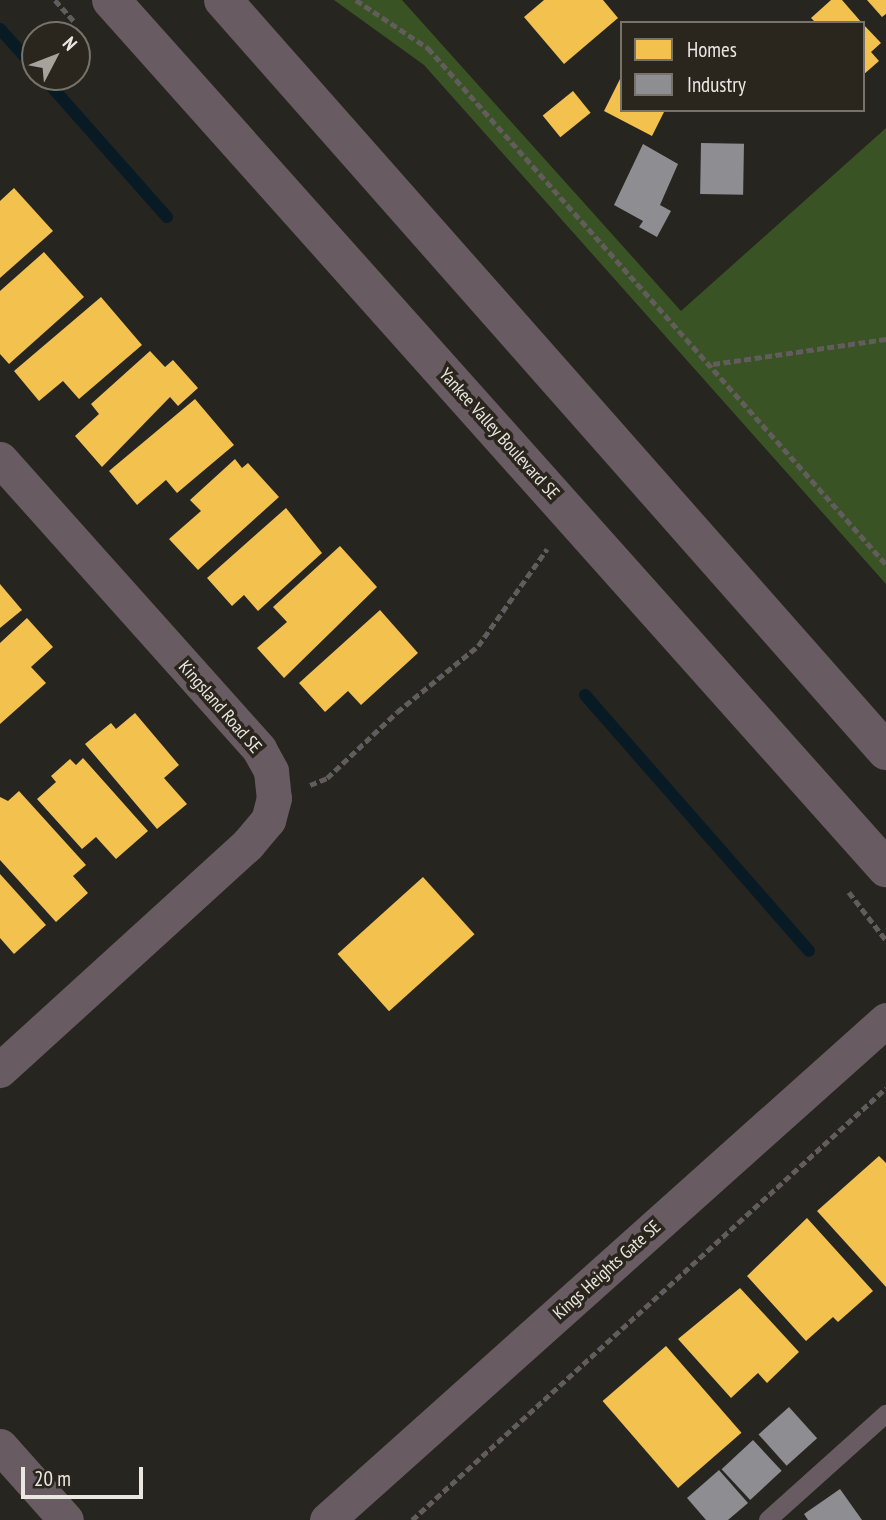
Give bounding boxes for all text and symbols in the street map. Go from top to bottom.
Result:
north arrow [21,21,91,91]
legend [620,21,865,112]
text: N [58,31,82,55]
text: Homes [687,36,737,63]
text: Industry [687,71,746,98]
street label: Yankee Valley Boulevard SE [434,364,564,504]
street label: Kingsland Road SE [174,656,266,758]
street label: Kings Heights Gate SE [549,1216,665,1324]
scale bar [24,1454,147,1498]
text: 20 m [34,1465,71,1492]

